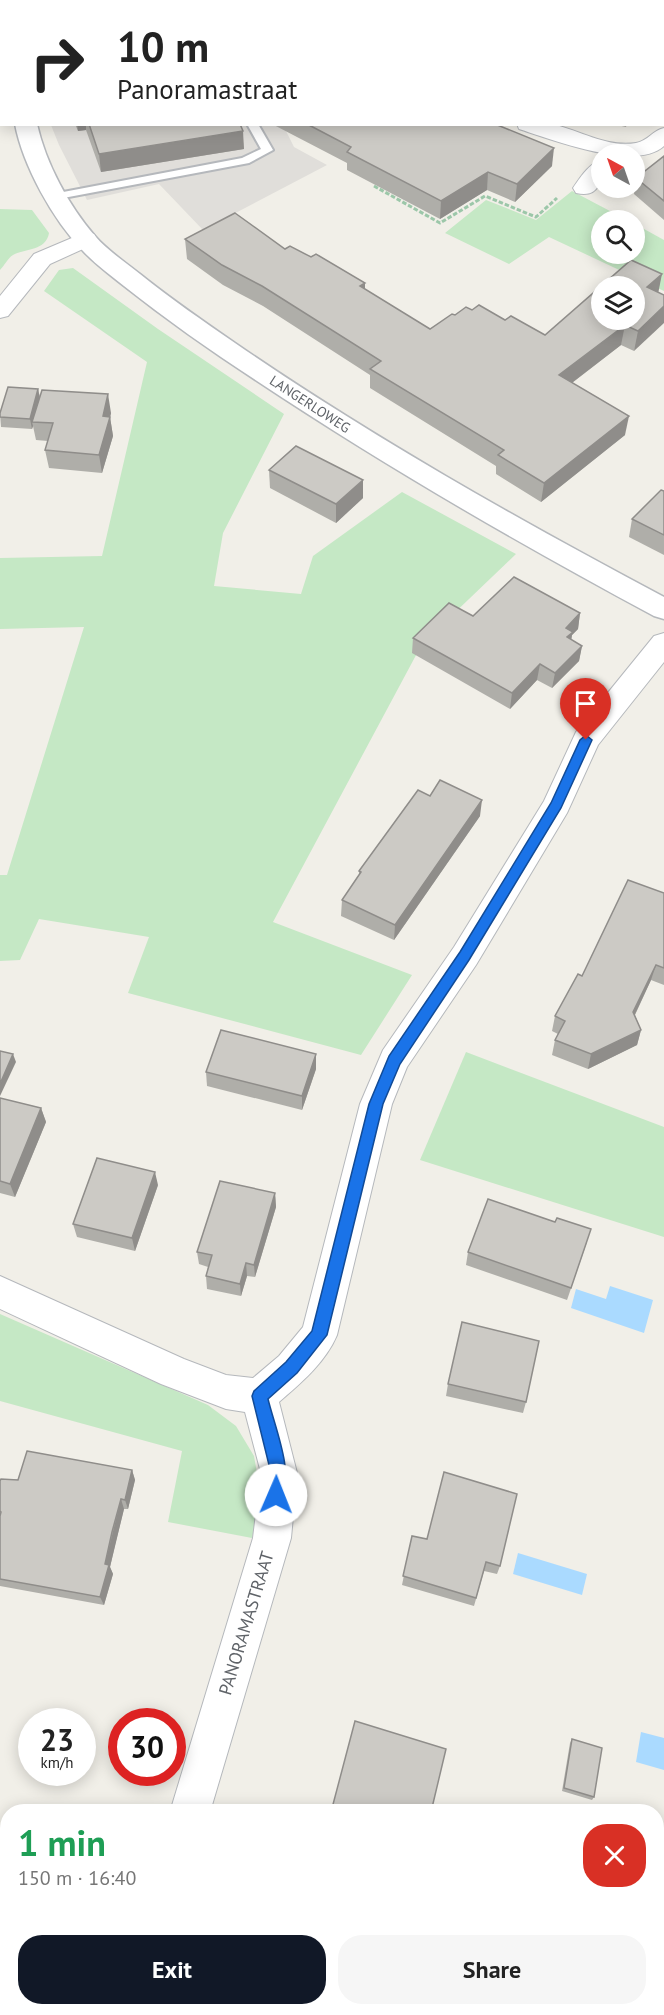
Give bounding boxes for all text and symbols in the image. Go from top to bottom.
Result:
text: 10 m [117,19,209,74]
icon: right [18,24,96,102]
text: Panoramastraat [117,72,297,106]
north arrow [591,144,645,198]
map controls [591,144,645,330]
button: search [591,210,645,264]
button: layers [591,276,645,330]
street label: LANGERLOWEG [266,371,354,437]
pin [560,678,611,740]
icon: arrive [569,687,602,720]
position arrow [244,1463,308,1527]
street label: PANORAMASTRAAT [213,1548,279,1698]
speed limit sign: 30 [108,1708,186,1786]
text: 23 [40,1720,74,1759]
text: km/h [41,1753,73,1772]
text: 1 min [18,1819,106,1866]
button: close [583,1824,646,1887]
text: 150 m · 16:40 [18,1865,136,1891]
button: Exit [18,1935,326,2004]
button: Share [338,1935,646,2004]

